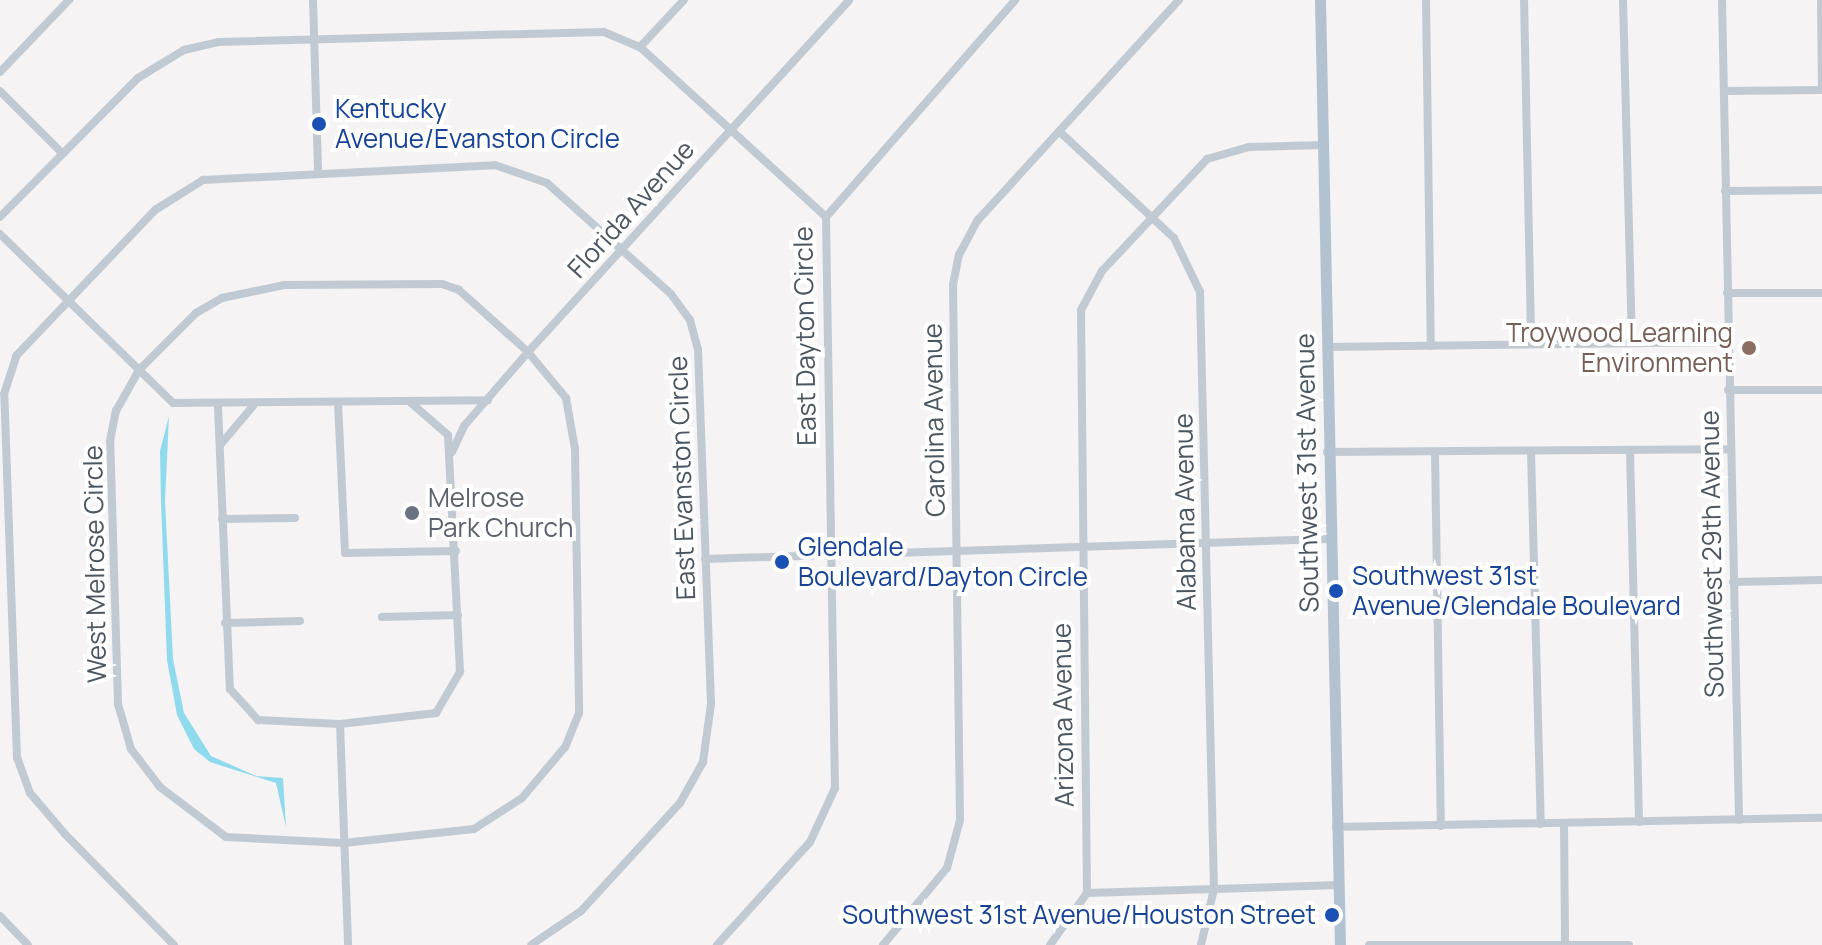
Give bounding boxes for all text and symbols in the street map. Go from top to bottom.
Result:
place label: Kentucky Avenue/Evanston Circle [335,93,620,154]
marker: Kentucky Avenue/Evanston Circle [310,115,328,133]
street label: Florida Avenue [561,134,701,284]
street label: East Dayton Circle [787,226,823,446]
place label: Troywood Learning Environment [1506,317,1733,378]
street label: Carolina Avenue [917,323,951,517]
street label: Southwest 31st Avenue [1289,333,1325,613]
marker: Troywood Learning Environment [1740,339,1758,357]
street label: East Evanston Circle [662,355,702,601]
street label: Southwest 29th Avenue [1694,410,1730,698]
street label: Alabama Avenue [1168,413,1202,611]
street label: West Melrose Circle [77,445,113,683]
place label: Melrose Park Church [428,482,573,544]
marker: Melrose Park Church [403,504,421,522]
place label: Glendale Boulevard/Dayton Circle [798,531,1088,592]
marker: Glendale Boulevard/Dayton Circle [773,553,791,571]
place label: Southwest 31st Avenue/Glendale Boulevard [1352,560,1681,622]
marker: Southwest 31st Avenue/Glendale Boulevard [1327,582,1345,600]
street label: Arizona Avenue [1046,623,1080,807]
place label: Southwest 31st Avenue/Houston Street [842,899,1316,931]
marker: Southwest 31st Avenue/Houston Street [1323,906,1341,924]

